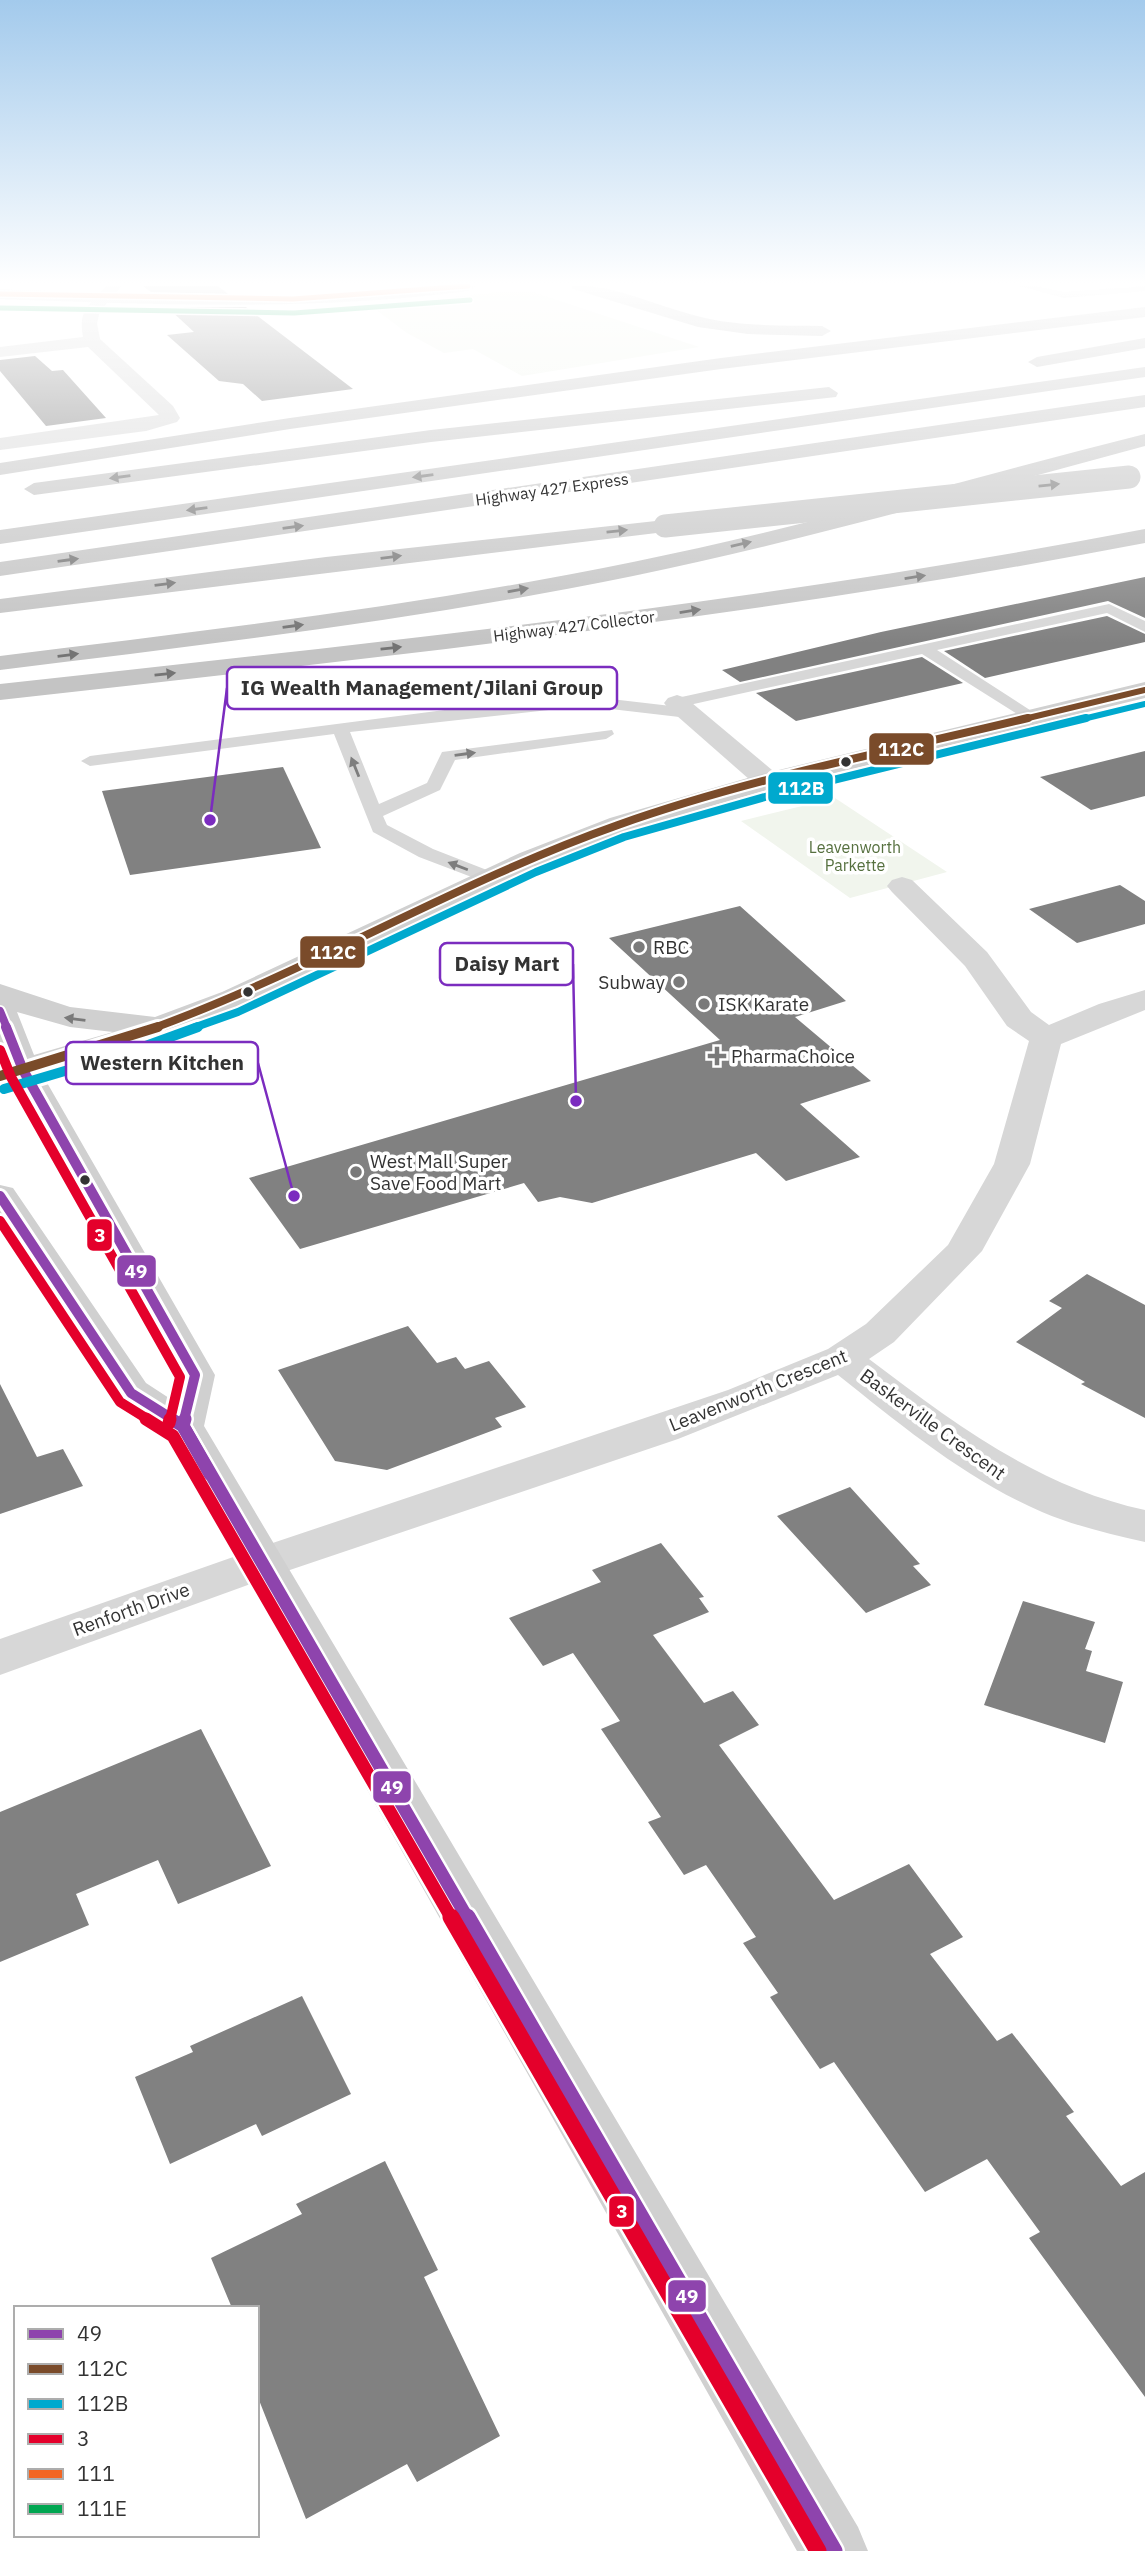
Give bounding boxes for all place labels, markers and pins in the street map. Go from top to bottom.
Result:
callout: IG Wealth Management/Jilani Group [227,667,617,709]
unlabelled marker [839,755,853,769]
place label: RBC [653,935,690,959]
marker: RBC [631,939,647,955]
callout: Daisy Mart [440,943,573,985]
place label: Subway [598,970,666,994]
marker: Subway [671,974,687,990]
unlabelled marker [241,985,255,999]
place label: ISK Karate [718,992,809,1016]
marker: ISK Karate [696,996,712,1012]
callout: Western Kitchen [66,1042,258,1084]
place label: PharmaChoice [731,1044,855,1068]
marker: PharmaChoice [709,1048,725,1064]
place label: West Mall Super Save Food Mart [370,1149,508,1195]
marker: West Mall Super Save Food Mart [348,1164,364,1180]
unlabelled marker [78,1173,92,1187]

